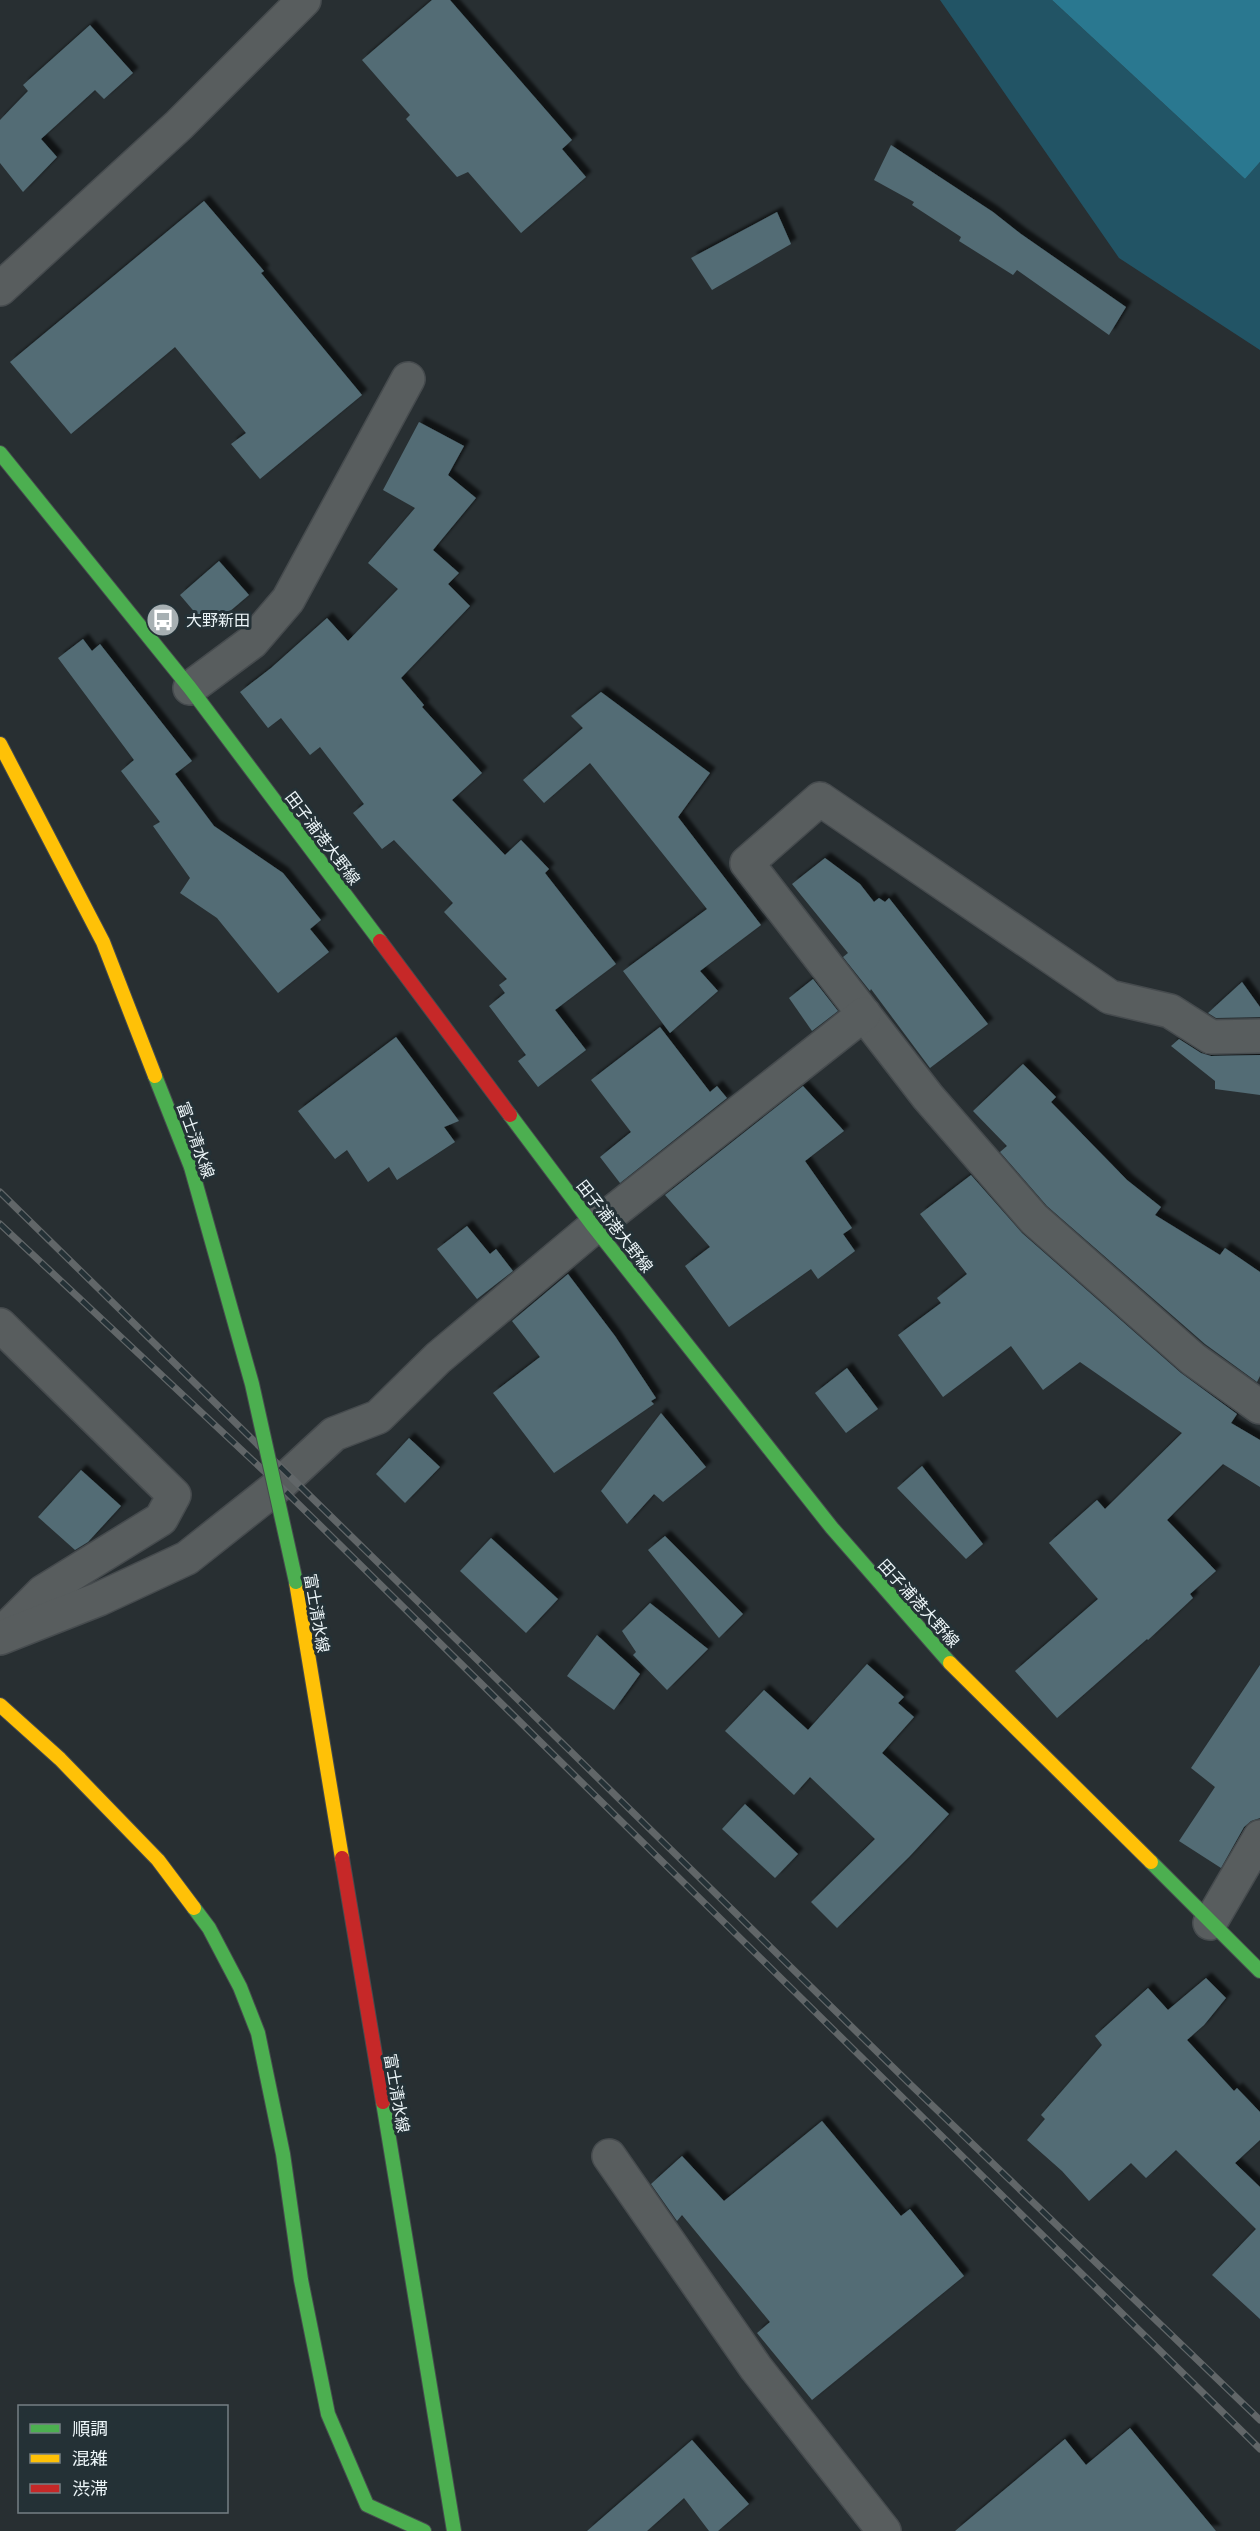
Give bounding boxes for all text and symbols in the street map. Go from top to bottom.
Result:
bus stop icon: 大野新田 [145,602,181,638]
place label: 大野新田 [186,608,250,632]
street label: 田子浦港大野線 [280,786,366,890]
street label: 富士清水線 [171,1098,221,1182]
street label: 田子浦港大野線 [571,1174,659,1278]
street label: 田子浦港大野線 [873,1553,965,1653]
street label: 富士清水線 [298,1572,336,1654]
street label: 富士清水線 [378,2052,416,2134]
legend [18,2405,228,2513]
text: 順調 [72,2415,108,2442]
text: 混雑 [72,2445,108,2472]
text: 渋滞 [72,2475,108,2502]

